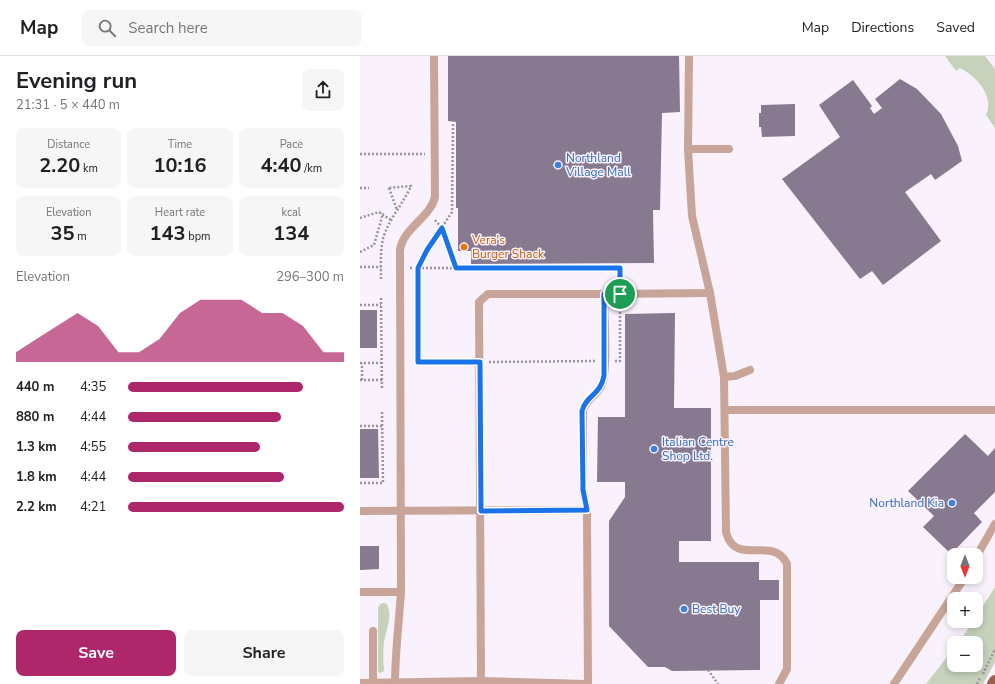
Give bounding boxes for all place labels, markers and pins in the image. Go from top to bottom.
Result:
place label: Northland Village Mall [565,150,631,180]
marker: Northland Village Mall [553,160,563,170]
place label: Vera's Burger Shack [471,232,545,262]
marker: Vera's Burger Shack [459,242,469,252]
pin [603,277,637,311]
place label: Italian Centre Shop Ltd. [662,434,734,464]
marker: Italian Centre Shop Ltd. [649,444,659,454]
place label: Northland Kia [869,495,944,511]
marker: Northland Kia [947,498,957,508]
place label: Best Buy [692,601,741,617]
marker: Best Buy [679,604,689,614]

